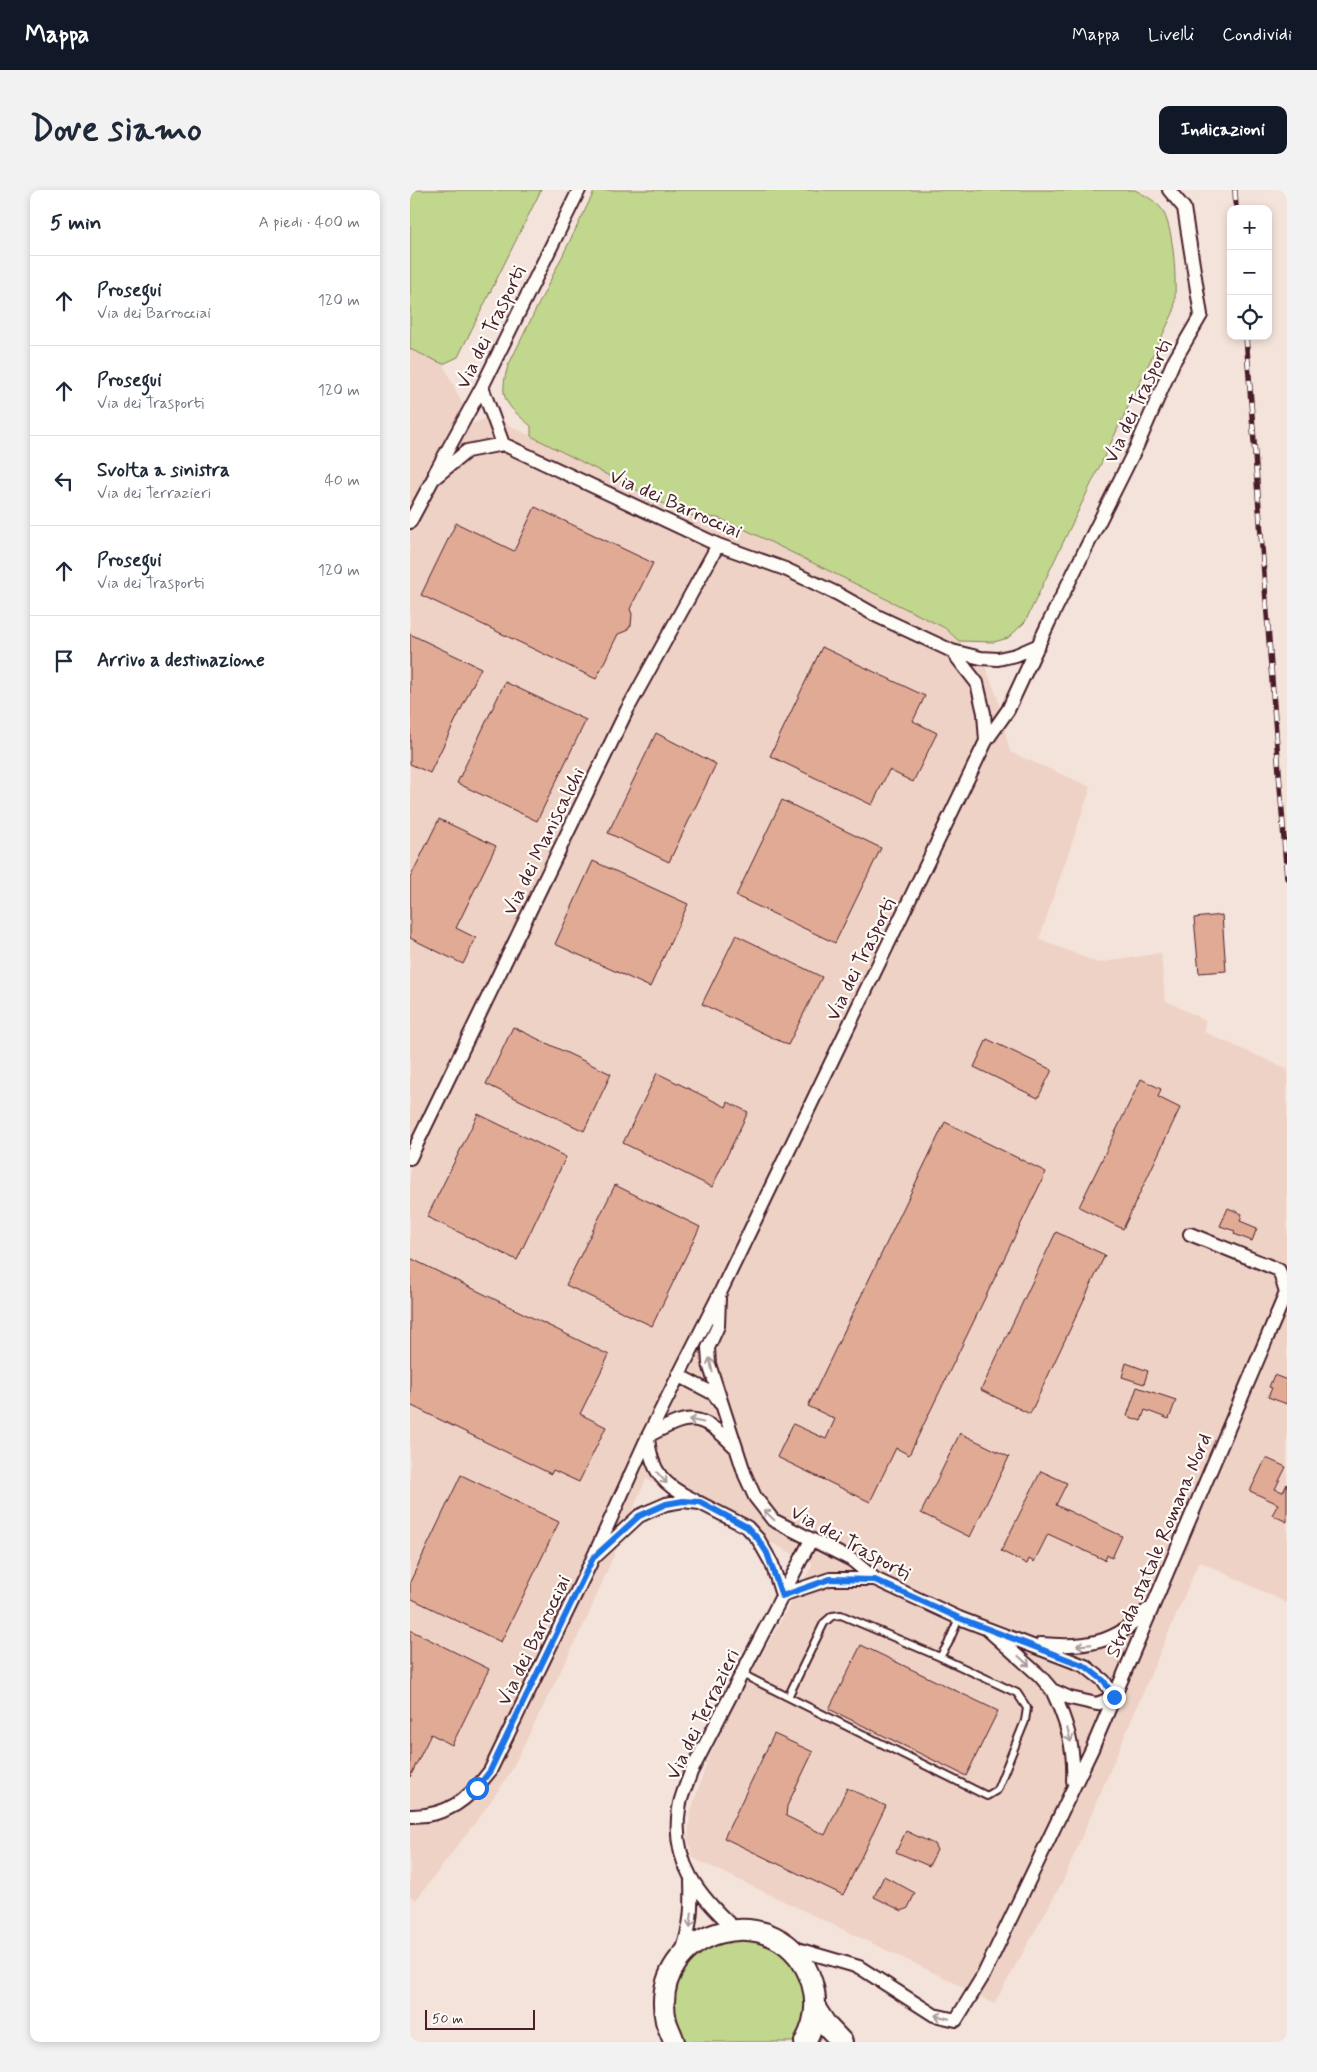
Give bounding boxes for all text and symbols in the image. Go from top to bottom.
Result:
text: Mappa [25,20,89,51]
text: Mappa [1072,23,1120,47]
text: Livelli [1148,23,1194,47]
text: Condividi [1222,23,1292,47]
button: Indicazioni [1159,106,1287,154]
text: Dove siamo [30,107,202,153]
map controls [1227,205,1272,340]
button: + [1227,205,1272,250]
text: 5 min [50,209,102,237]
text: A piedi · 400 m [258,212,360,233]
button: − [1227,250,1272,295]
street label: Via dei Trasporti [450,262,533,394]
text: Prosegui [97,278,162,303]
icon: ahead [50,287,78,315]
text: 120 m [318,290,360,311]
button: locate [1227,295,1272,340]
text: Via dei Barrocciai [97,303,211,324]
street label: Via dei Trasporti [1098,335,1179,468]
text: Prosegui [97,368,162,393]
icon: ahead [50,377,78,405]
text: 120 m [318,380,360,401]
text: Via dei Trasporti [97,393,204,414]
text: Svolta a sinistra [97,458,230,483]
street label: Via dei Barrocciai [605,463,746,546]
icon: left [50,467,78,495]
text: 40 m [324,470,360,491]
text: Via dei Terrazieri [97,483,211,504]
text: Prosegui [97,548,162,573]
icon: ahead [50,557,78,585]
text: 120 m [318,560,360,581]
text: Via dei Trasporti [97,573,204,594]
icon: arrive [50,647,78,675]
text: Arrivo a destinazione [97,648,265,673]
street label: Via dei Maniscalchi [497,763,592,920]
street label: Via dei Trasporti [820,894,903,1026]
one-way arrow [705,1358,715,1374]
one-way arrow [689,1415,705,1425]
street label: Strada statale Romana Nord [1100,1429,1219,1662]
one-way arrow [657,1471,668,1484]
street label: Via dei Trasporti [785,1499,915,1588]
one-way arrow [763,1509,775,1521]
street label: Via dei Barrocciai [491,1571,578,1711]
one-way arrow [1077,1640,1093,1649]
street label: Via dei Terrazieri [660,1645,747,1785]
one-way arrow [1017,1656,1030,1667]
route end [1103,1686,1126,1709]
one-way arrow [1065,1727,1074,1743]
route start [466,1777,489,1800]
one-way arrow [686,1911,696,1927]
scale bar [425,2007,535,2030]
text: 50 m [432,2010,463,2028]
one-way arrow [935,2012,951,2021]

